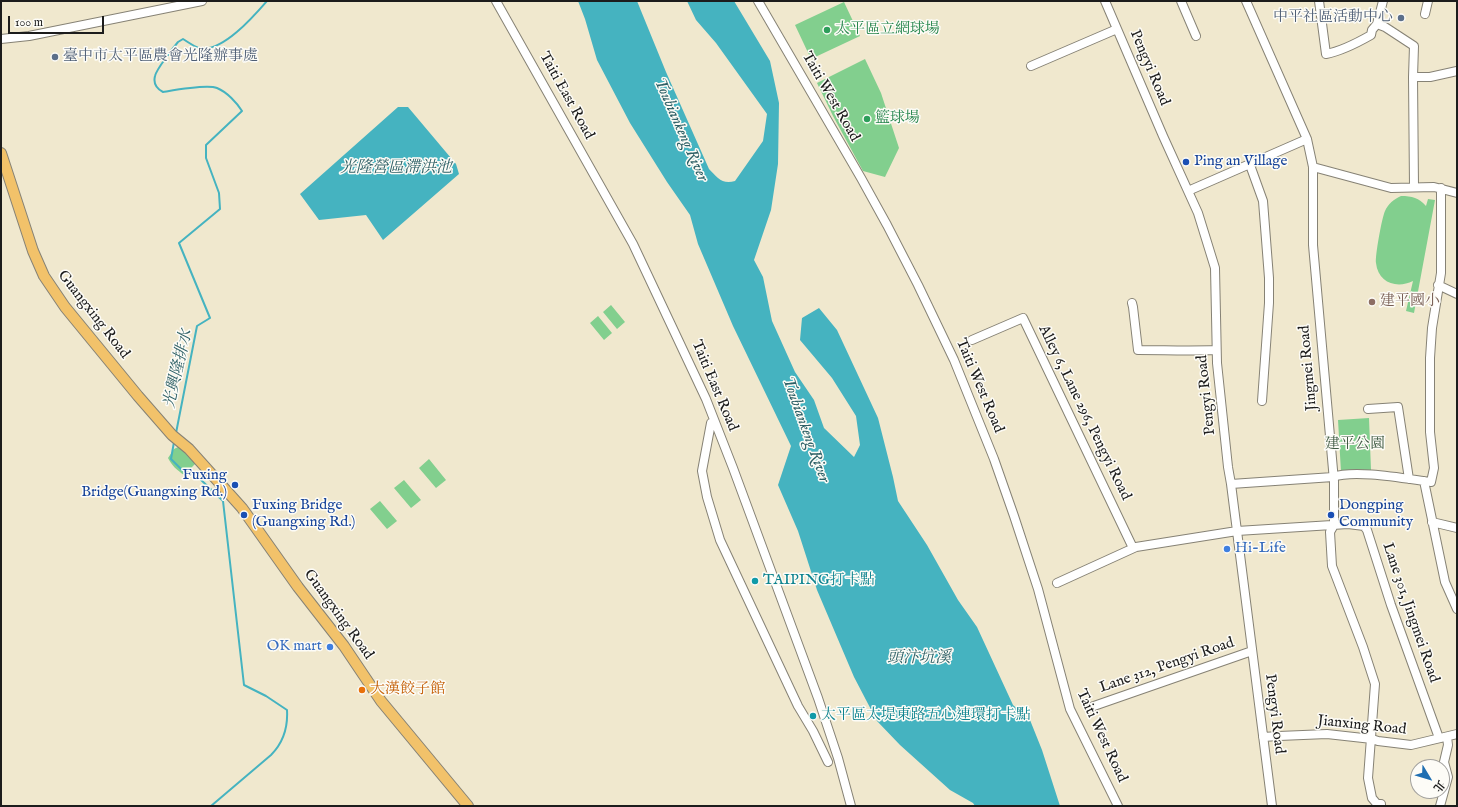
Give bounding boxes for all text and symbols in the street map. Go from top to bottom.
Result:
scale bar [10,8,106,34]
place label: 中平社區活動中心 [1273,9,1393,27]
marker: 中平社區活動中心 [1396,13,1406,23]
text: 100 m [15,15,43,30]
place label: 太平區立網球場 [835,21,940,39]
marker: 太平區立網球場 [822,25,832,35]
street label: Pengyi Road [1125,27,1173,109]
place label: 臺中市太平區農會光隆辦事處 [63,48,258,66]
street label: Taiti East Road [535,49,597,143]
street label: Taiti West Road [797,49,863,145]
marker: 臺中市太平區農會光隆辦事處 [50,52,60,62]
water label: Toubiankeng River [649,75,711,185]
place label: 籃球場 [875,110,920,128]
marker: 籃球場 [862,114,872,124]
place label: Ping an Village [1194,153,1287,171]
marker: Ping an Village [1181,157,1191,167]
water label: 光隆營區滯洪池 [340,159,452,179]
street label: Guangxing Road [53,267,133,363]
place label: 建平國小 [1380,293,1440,311]
marker: 建平國小 [1367,297,1377,307]
street label: Alley 6, Lane 296, Pengyi Road [1034,323,1134,503]
street label: Jingmei Road [1296,324,1322,412]
water label: 光興隆排水 [161,328,197,410]
street label: Taiti West Road [951,336,1007,436]
street label: Taiti East Road [687,338,741,434]
street label: Pengyi Road [1194,354,1220,436]
water label: Toubiankeng River [777,374,833,486]
park label: 建平公園 [1325,436,1385,454]
place label: Fuxing Bridge(Guangxing Rd.) [81,467,227,502]
marker: Fuxing Bridge(Guangxing Rd.) [230,480,240,490]
place label: Fuxing Bridge (Guangxing Rd.) [252,497,355,532]
place label: Dongping Community [1339,497,1413,532]
marker: Fuxing Bridge (Guangxing Rd.) [239,510,249,520]
marker: Dongping Community [1326,510,1336,520]
place label: Hi-Life [1235,540,1286,558]
street label: Lane 301, Jingmei Road [1378,541,1442,685]
marker: Hi-Life [1222,544,1232,554]
street label: Guangxing Road [299,566,377,664]
place label: TAIPING打卡點 [763,572,875,590]
marker: TAIPING打卡點 [750,576,760,586]
street label: Lane 312, Pengyi Road [1097,634,1237,698]
place label: OK mart [267,638,322,656]
marker: OK mart [325,642,335,652]
water label: 頭汴坑溪 [887,649,951,669]
street label: Pengyi Road [1260,673,1288,755]
place label: 大漢餃子館 [370,681,445,699]
marker: 大漢餃子館 [357,685,367,695]
street label: Taiti West Road [1072,687,1130,785]
place label: 太平區太堤東路五心連環打卡點 [821,707,1031,725]
marker: 太平區太堤東路五心連環打卡點 [808,711,818,721]
street label: Jianxing Road [1317,712,1407,740]
north arrow [1410,759,1450,799]
text: 北 [1430,777,1448,794]

